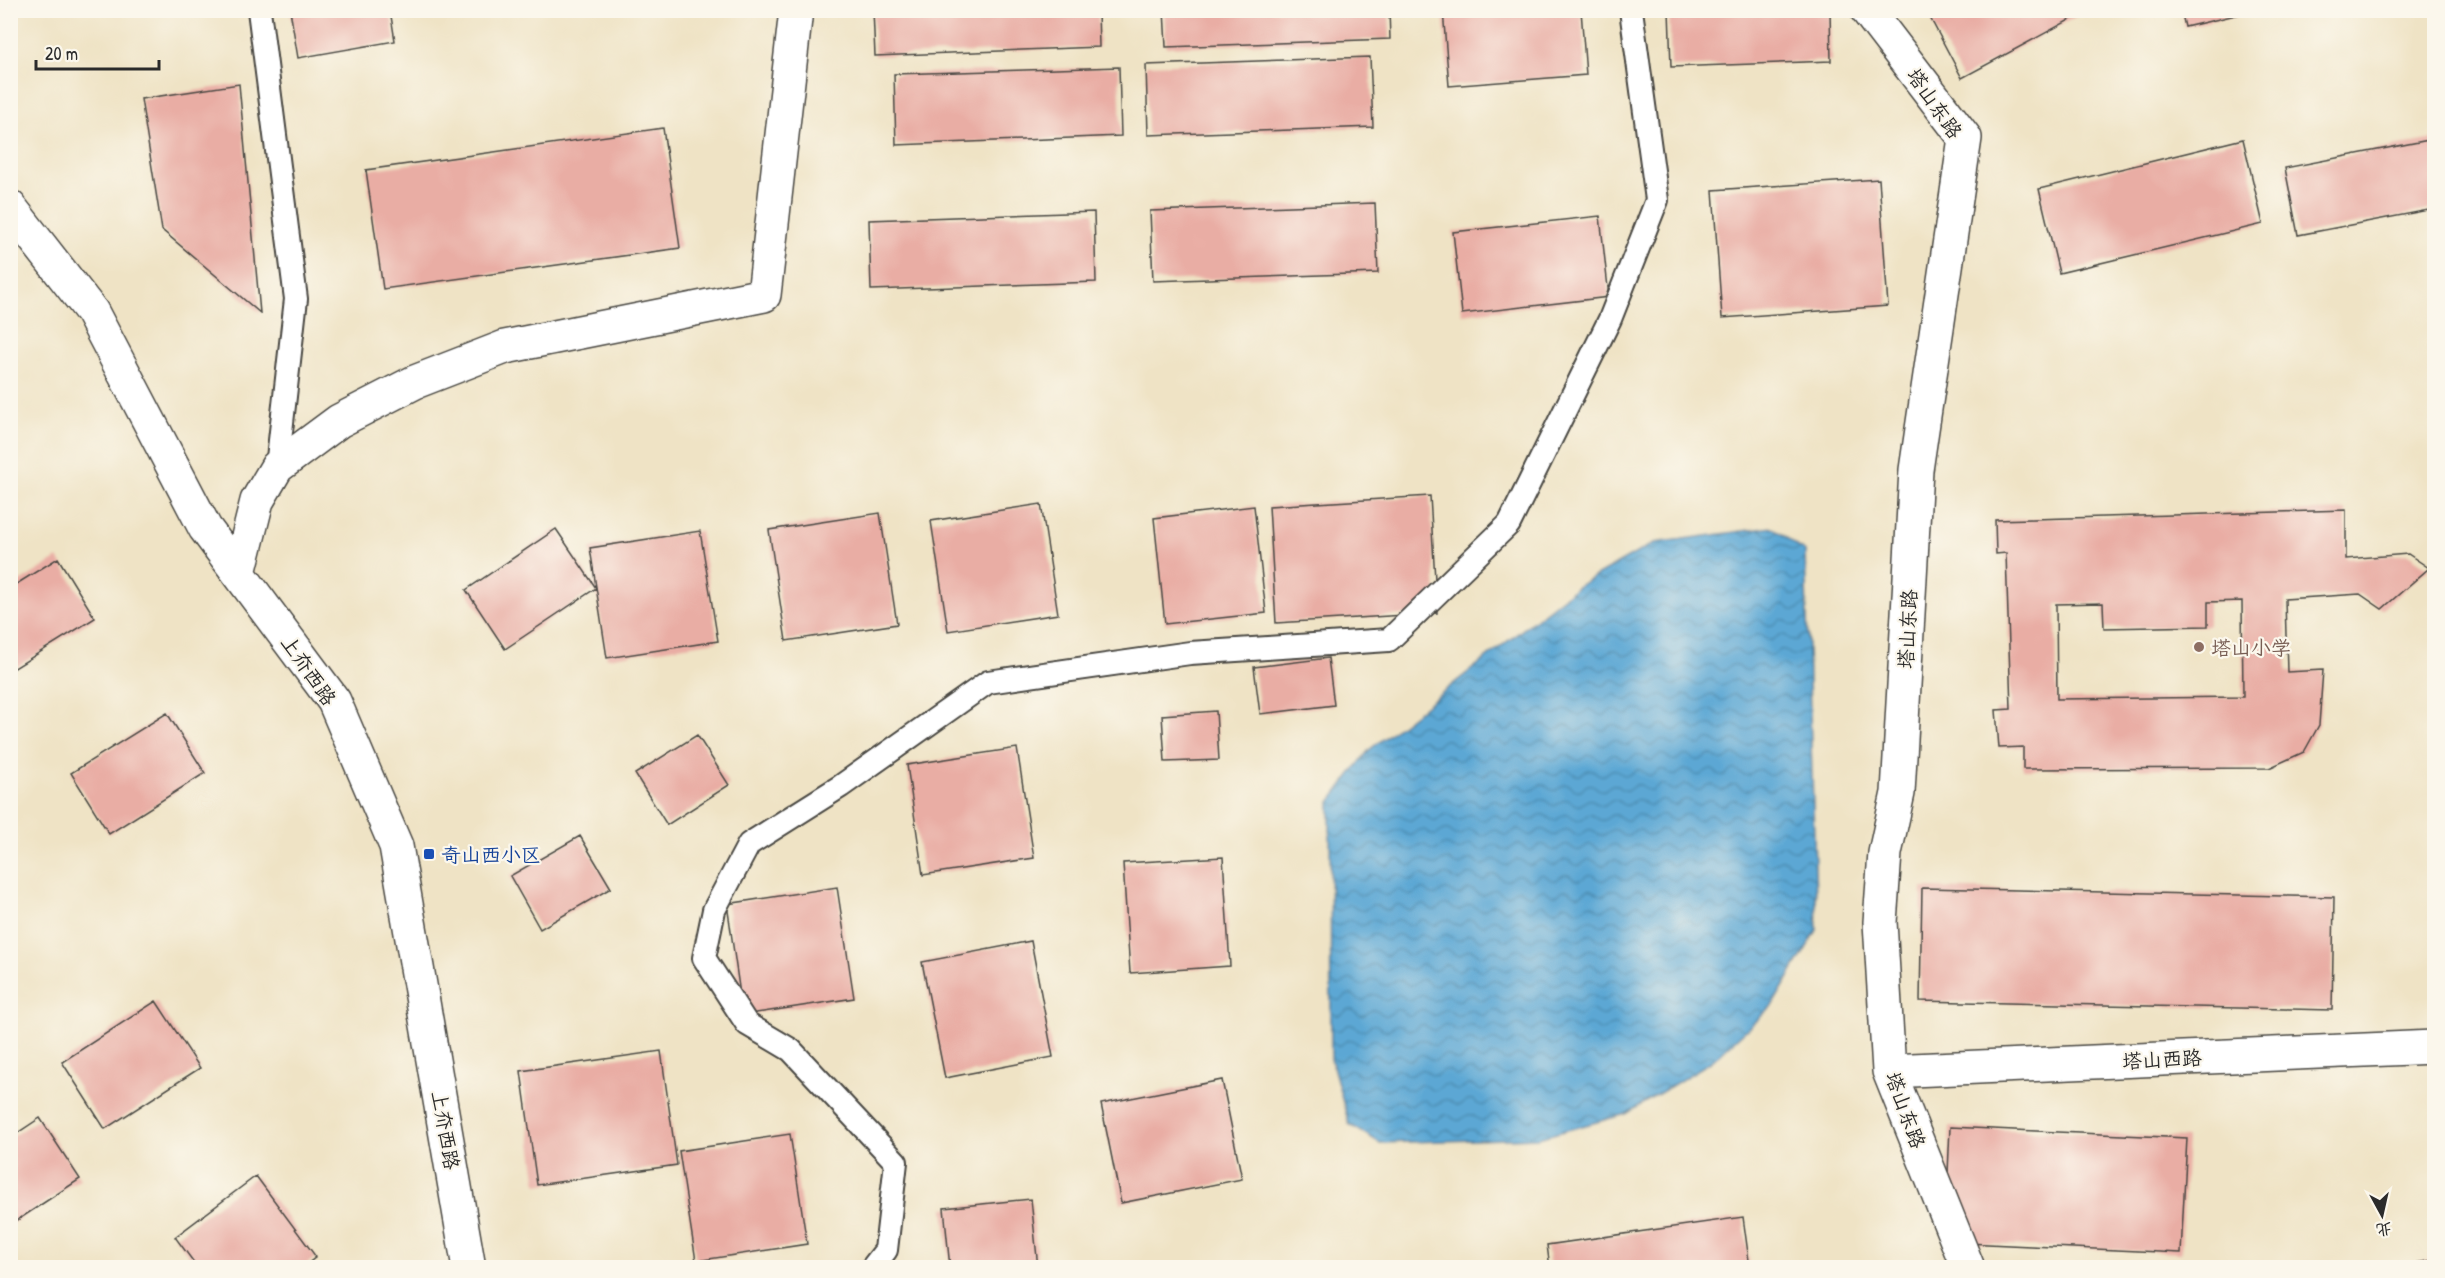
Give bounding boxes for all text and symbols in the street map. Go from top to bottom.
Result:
scale bar [36,33,159,71]
text: 20 m [45,41,78,66]
street label: 塔山东路 [1901,62,1970,144]
street label: 塔山东路 [1891,587,1923,670]
street label: 上夼西路 [275,629,344,711]
place label: 塔山小学 [2211,634,2291,661]
marker: 塔山小学 [2192,640,2206,654]
place label: 奇山西小区 [441,841,541,868]
marker: 奇山西小区 [422,847,436,861]
street label: 塔山西路 [2121,1043,2204,1075]
street label: 塔山东路 [1880,1068,1933,1153]
street label: 上夼西路 [426,1088,466,1173]
north arrow [2352,1185,2412,1245]
text: 北 [2375,1218,2394,1242]

